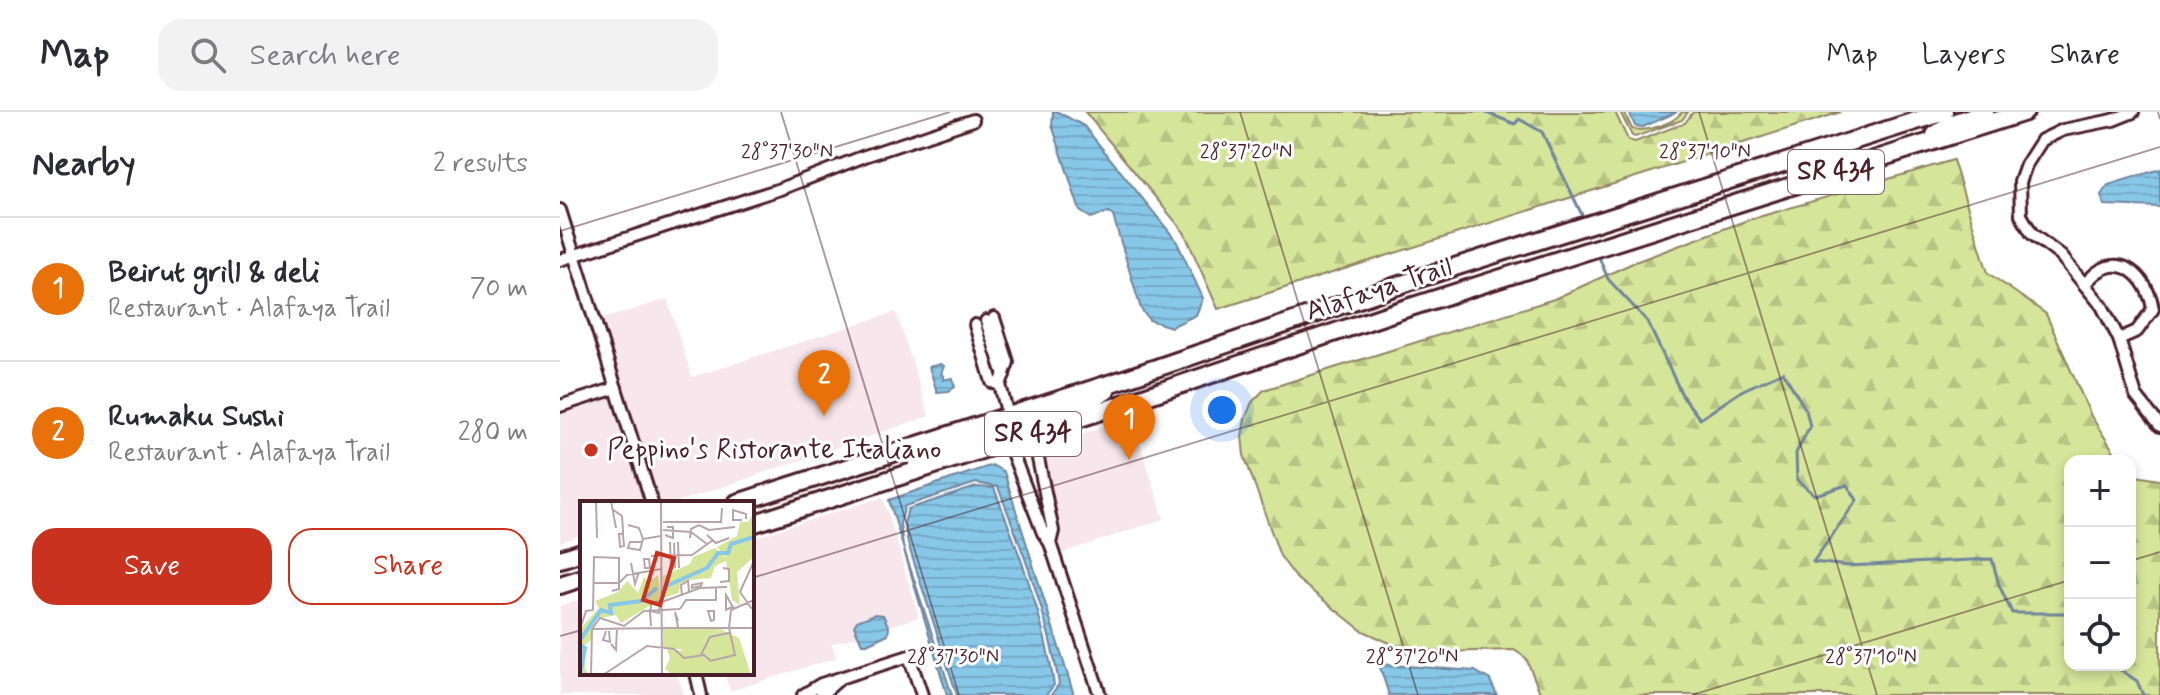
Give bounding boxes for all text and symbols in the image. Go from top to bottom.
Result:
search box [158,19,718,91]
text: Map [40,31,110,80]
icon: search [186,33,230,77]
text: Search here [250,36,401,75]
text: Map [1827,37,1878,74]
text: Layers [1922,37,2006,74]
text: Share [2050,37,2120,74]
text: 28°37'30"N [741,139,833,166]
text: 28°37'20"N [1200,139,1292,166]
text: 28°37'10"N [1659,139,1751,166]
text: Nearby [32,142,136,187]
text: 2 results [433,147,528,181]
road number: SR 434 [1788,150,1884,194]
street label: Alafaya Trail [1301,249,1457,331]
text: Beirut grill & deli [108,253,320,292]
text: 1 [52,272,64,306]
text: 70 m [470,272,528,306]
text: Restaurant · Alafaya Trail [108,292,390,326]
pin: 2 [798,350,850,416]
your location [1202,390,1242,430]
pin: 1 [1103,394,1155,460]
text: Rumaku Sushi [108,397,284,436]
road number: SR 434 [985,412,1081,456]
text: 2 [52,416,64,450]
text: 280 m [458,416,528,450]
place label: Peppino's Ristorante Italiano [607,432,942,469]
text: Restaurant · Alafaya Trail [108,436,390,470]
marker: Peppino's Ristorante Italiano [582,441,600,459]
map controls [2064,455,2136,671]
button: + [2064,455,2136,527]
inset map [580,501,754,675]
button: − [2064,527,2136,599]
button: Save [32,528,272,605]
button: Share [288,528,528,605]
button: locate [2064,599,2136,671]
text: 28°37'30"N [907,644,999,671]
text: 28°37'20"N [1366,644,1458,671]
text: 28°37'10"N [1825,644,1917,671]

